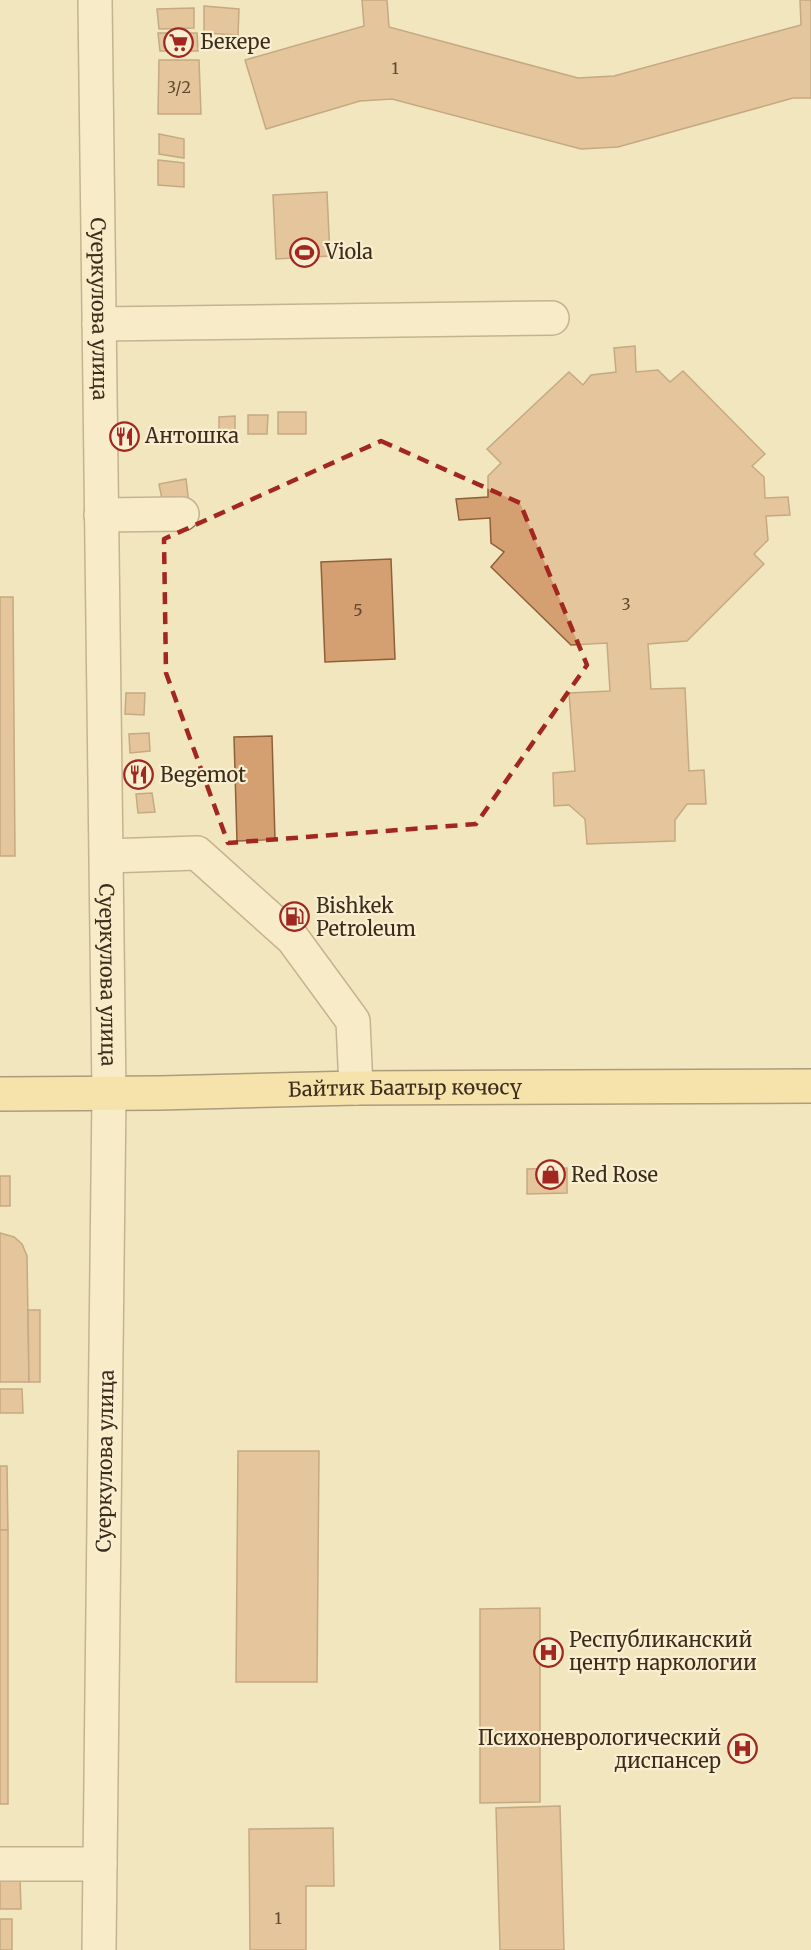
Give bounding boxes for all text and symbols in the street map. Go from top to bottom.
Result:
supermarket icon: Бекере [163,26,195,58]
place label: Бекере [200,29,270,54]
house number: 1 [391,58,399,78]
house number: 3/2 [167,77,191,97]
street label: Суеркулова улица [86,217,113,401]
sports icon: Viola [288,236,320,268]
place label: Viola [324,239,373,264]
restaurant icon: Антошка [108,420,140,452]
place label: Антошка [144,423,239,448]
house number: 3 [621,594,631,614]
house number: 5 [353,600,363,620]
restaurant icon: Begemot [123,759,155,791]
place label: Begemot [160,762,246,787]
street label: Суеркулова улица [94,883,122,1067]
place label: Bishkek Petroleum [316,893,416,941]
fuel station icon: Bishkek Petroleum [279,901,311,933]
street label: Байтик Баатыр көчөсү [288,1074,523,1102]
shop icon: Red Rose [534,1159,566,1191]
place label: Red Rose [571,1162,658,1187]
street label: Суеркулова улица [90,1369,119,1553]
place label: Республиканский центр наркологии [569,1627,757,1675]
hospital icon: Республиканский центр наркологии [532,1636,564,1668]
place label: Психоневрологический диспансер [478,1725,721,1773]
hospital icon: Психоневрологический диспансер [726,1733,758,1765]
house number: 1 [274,1908,282,1928]

